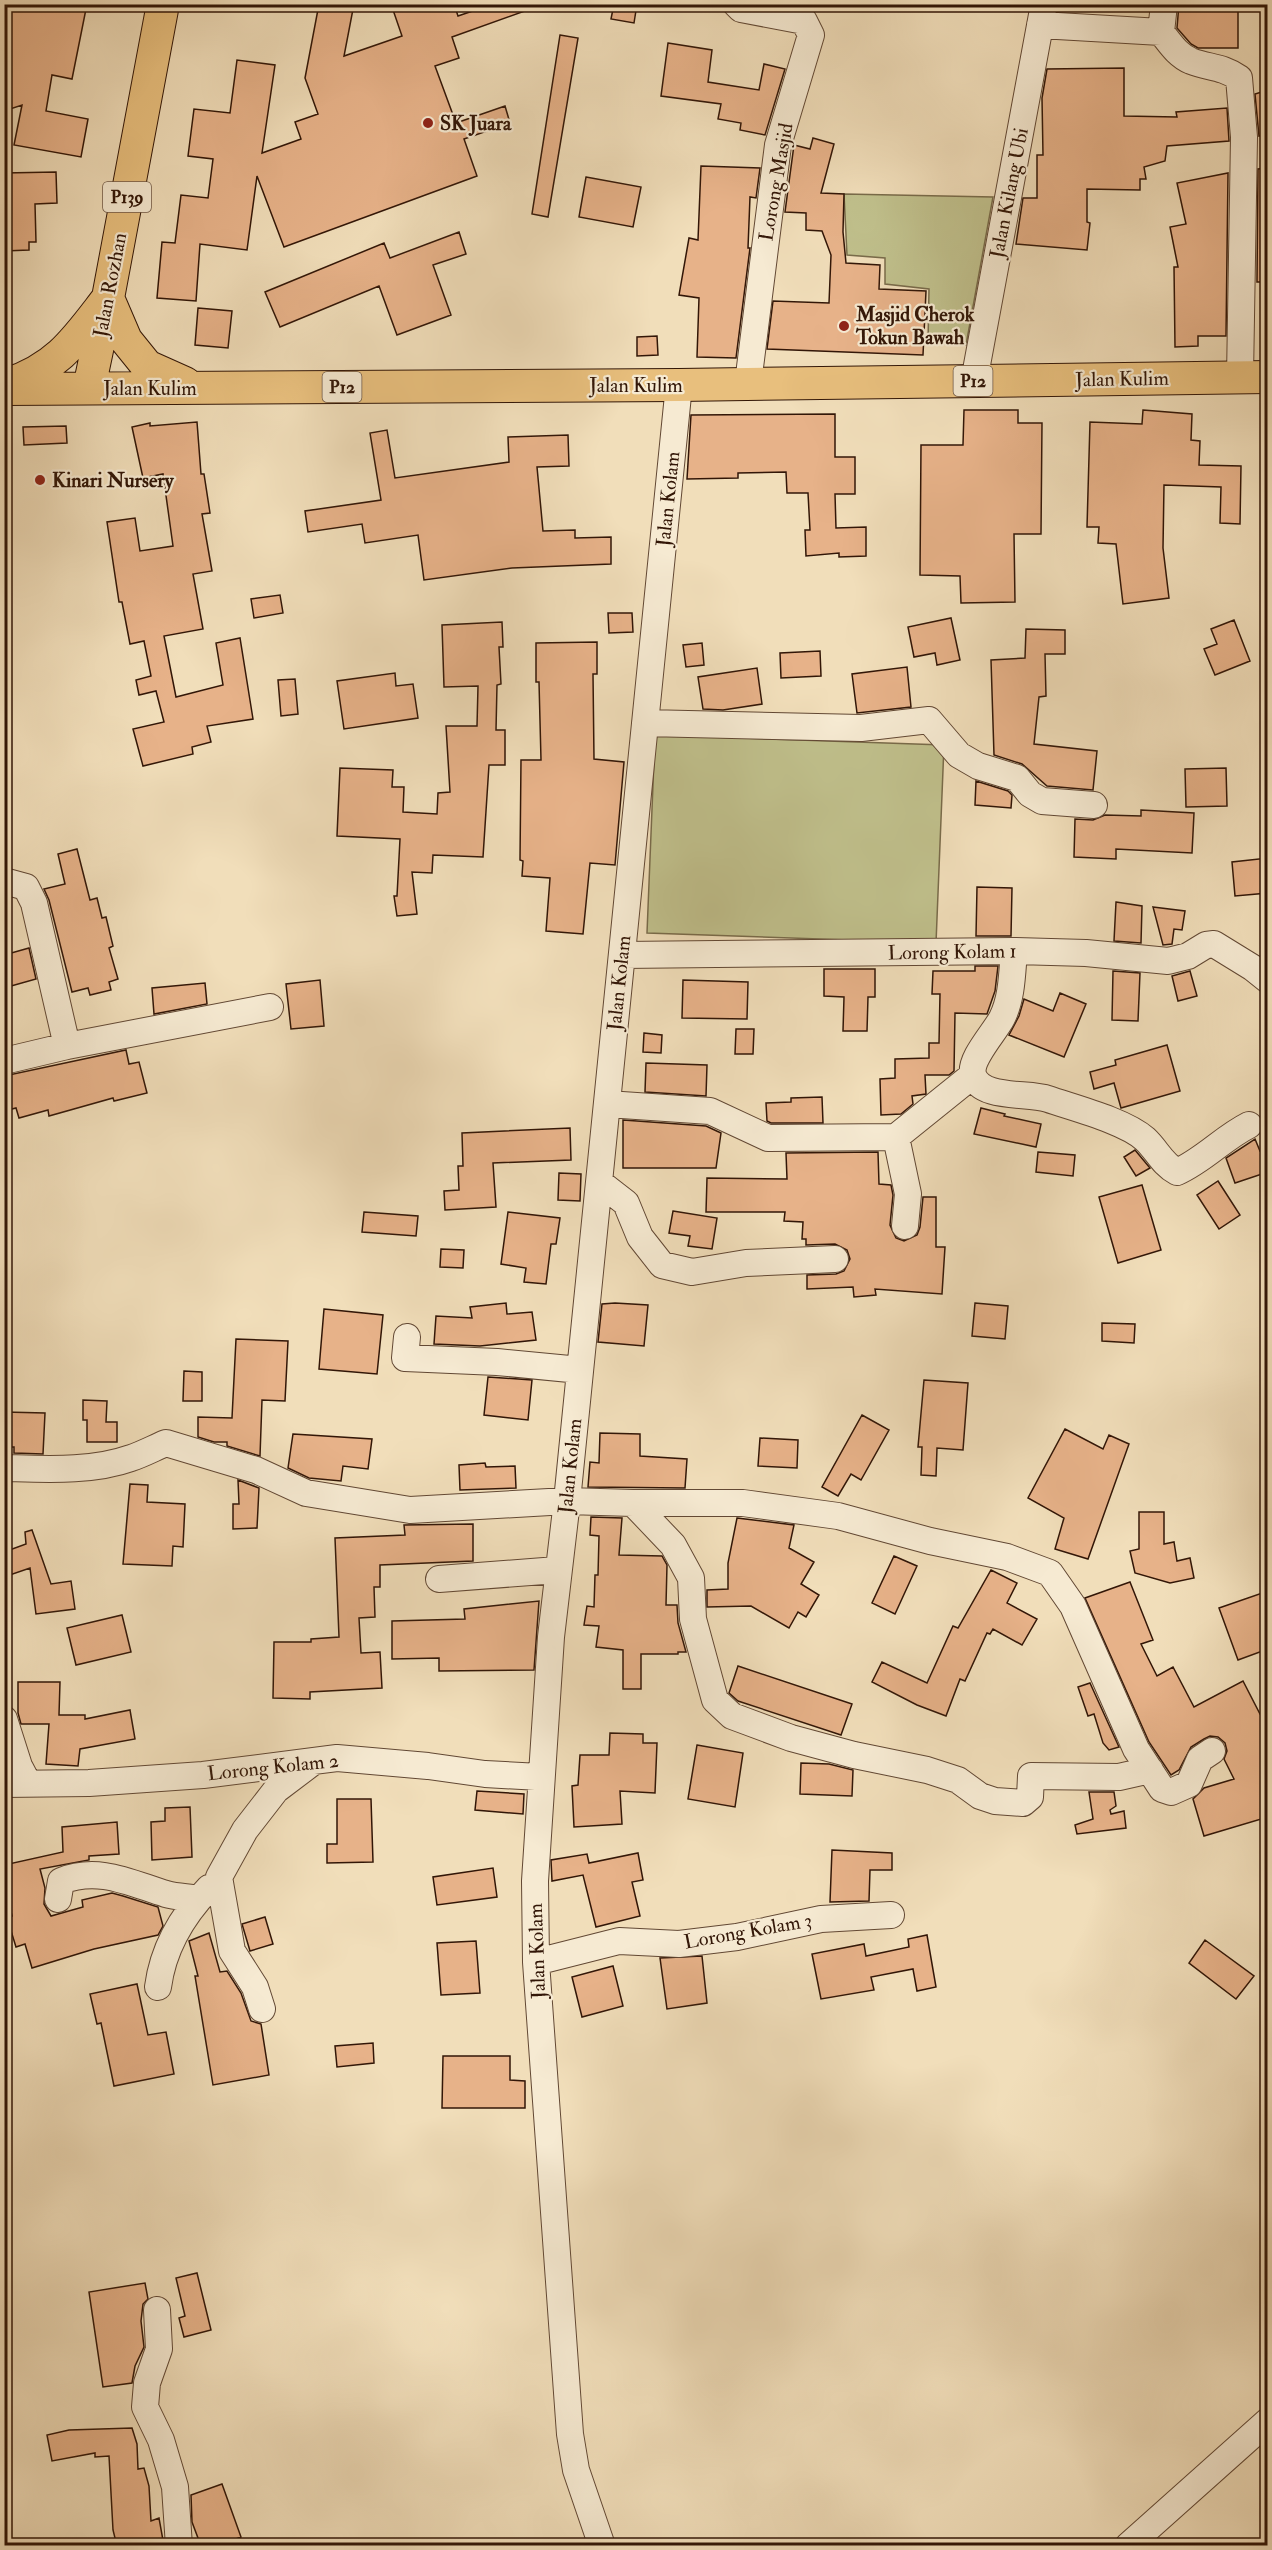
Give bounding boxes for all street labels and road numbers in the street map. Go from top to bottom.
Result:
street label: Lorong Masjid [753,121,799,243]
street label: Jalan Kilang Ubi [984,126,1034,261]
road number: P139 [103,182,151,212]
street label: Jalan Rozhan [87,230,132,340]
road number: P12 [954,366,992,396]
street label: Jalan Kulim [1074,366,1170,392]
road number: P12 [322,372,362,402]
street label: Jalan Kulim [588,373,683,398]
street label: Jalan Kulim [102,376,197,401]
street label: Jalan Kolam [650,450,685,549]
street label: Jalan Kolam [601,934,636,1033]
street label: Lorong Kolam 1 [887,938,1017,966]
street label: Jalan Kolam [552,1417,587,1516]
street label: Lorong Kolam 2 [206,1748,340,1786]
street label: Jalan Kolam [523,1902,551,2000]
street label: Lorong Kolam 3 [682,1907,814,1955]

